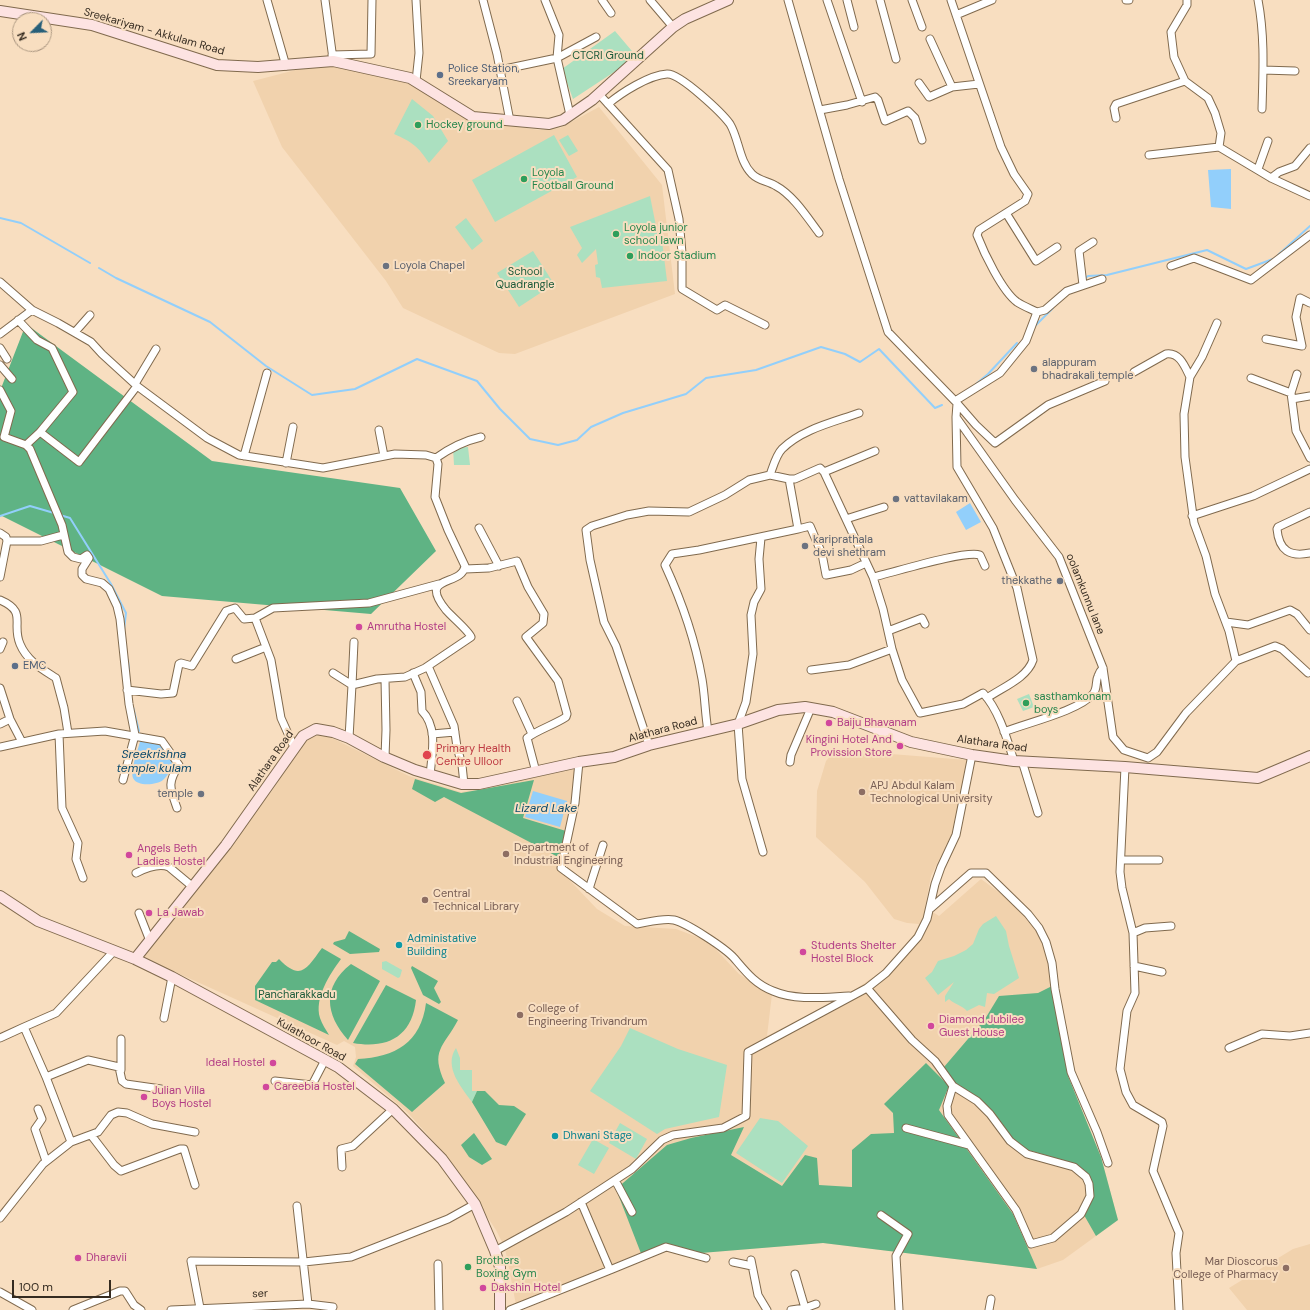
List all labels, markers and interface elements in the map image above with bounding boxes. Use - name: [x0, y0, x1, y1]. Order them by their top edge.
- street label: Sreekariyam - Akkulam Road: [82, 6, 226, 58]
- north arrow: [12, 12, 52, 52]
- text: N: [14, 30, 30, 43]
- park label: CTCRI Ground: [572, 49, 644, 63]
- place label: Police Station, Sreekaryam: [448, 62, 519, 88]
- marker: Police Station, Sreekaryam: [435, 70, 445, 80]
- place label: Hockey ground: [426, 118, 503, 132]
- marker: Hockey ground: [413, 120, 423, 130]
- place label: Loyola Football Ground: [532, 166, 614, 192]
- marker: Loyola Football Ground: [519, 174, 529, 184]
- place label: Loyola junior school lawn: [624, 221, 688, 247]
- marker: Loyola junior school lawn: [611, 229, 621, 239]
- place label: Indoor Stadium: [638, 249, 716, 263]
- marker: Indoor Stadium: [625, 251, 635, 261]
- place label: Loyola Chapel: [394, 259, 465, 273]
- marker: Loyola Chapel: [381, 261, 391, 271]
- park label: School Quadrangle: [496, 265, 554, 291]
- place label: alappuram bhadrakali temple: [1042, 356, 1133, 382]
- marker: alappuram bhadrakali temple: [1029, 364, 1039, 374]
- place label: vattavilakam: [904, 492, 968, 506]
- marker: vattavilakam: [891, 494, 901, 504]
- place label: kariprathala devi shethram: [813, 533, 886, 559]
- marker: kariprathala devi shethram: [800, 541, 810, 551]
- street label: oolamkunnu lane: [1063, 552, 1107, 636]
- place label: thekkathe: [1001, 574, 1052, 588]
- marker: thekkathe: [1055, 576, 1065, 586]
- place label: Amrutha Hostel: [367, 620, 446, 634]
- marker: Amrutha Hostel: [354, 622, 364, 632]
- place label: EMC: [23, 659, 46, 673]
- marker: EMC: [10, 661, 20, 671]
- place label: sasthamkonam boys: [1034, 690, 1111, 716]
- marker: sasthamkonam boys: [1021, 698, 1031, 708]
- street label: Alathara Road: [627, 714, 699, 746]
- place label: Baiju Bhavanam: [837, 716, 916, 730]
- marker: Baiju Bhavanam: [824, 718, 834, 728]
- street label: Alathara Road: [245, 728, 297, 794]
- place label: Kingini Hotel And Provission Store: [806, 733, 892, 759]
- street label: Alathara Road: [956, 733, 1028, 755]
- marker: Kingini Hotel And Provission Store: [895, 741, 905, 751]
- place label: Primary Health Centre Ulloor: [436, 742, 511, 768]
- water label: Sreekrishna temple kulam: [116, 748, 192, 776]
- marker: Primary Health Centre Ulloor: [421, 749, 433, 761]
- place label: APJ Abdul Kalam Technological University: [870, 779, 993, 805]
- place label: temple: [157, 787, 193, 801]
- marker: APJ Abdul Kalam Technological University: [857, 787, 867, 797]
- marker: temple: [196, 789, 206, 799]
- water label: Lizard Lake: [515, 802, 577, 816]
- place label: Department of Industrial Engineering: [514, 841, 623, 867]
- place label: Angels Beth Ladies Hostel: [137, 842, 205, 868]
- marker: Department of Industrial Engineering: [501, 849, 511, 859]
- marker: Angels Beth Ladies Hostel: [124, 850, 134, 860]
- place label: Central Technical Library: [433, 887, 519, 913]
- marker: Central Technical Library: [420, 895, 430, 905]
- place label: La Jawab: [157, 906, 204, 920]
- marker: La Jawab: [144, 908, 154, 918]
- place label: Administative Building: [407, 932, 476, 958]
- place label: Students Shelter Hostel Block: [811, 939, 896, 965]
- marker: Administative Building: [394, 940, 404, 950]
- marker: Students Shelter Hostel Block: [798, 947, 808, 957]
- park label: Pancharakkadu: [258, 988, 336, 1002]
- place label: College of Engineering Trivandrum: [528, 1002, 647, 1028]
- marker: College of Engineering Trivandrum: [515, 1010, 525, 1020]
- place label: Diamond Jubilee Guest House: [939, 1013, 1024, 1039]
- street label: Kulathoor Road: [274, 1016, 348, 1064]
- marker: Diamond Jubilee Guest House: [926, 1021, 936, 1031]
- place label: Ideal Hostel: [206, 1056, 265, 1070]
- marker: Ideal Hostel: [268, 1058, 278, 1068]
- place label: Careebia Hostel: [274, 1080, 355, 1094]
- marker: Careebia Hostel: [261, 1082, 271, 1092]
- place label: Julian Villa Boys Hostel: [152, 1084, 211, 1110]
- marker: Julian Villa Boys Hostel: [139, 1092, 149, 1102]
- place label: Dhwani Stage: [563, 1129, 632, 1143]
- marker: Dhwani Stage: [550, 1131, 560, 1141]
- place label: Dharavii: [86, 1251, 127, 1265]
- marker: Dharavii: [73, 1253, 83, 1263]
- place label: Brothers Boxing Gym: [476, 1254, 537, 1280]
- place label: Mar Dioscorus College of Pharmacy: [1173, 1255, 1278, 1281]
- marker: Brothers Boxing Gym: [463, 1262, 473, 1272]
- marker: Mar Dioscorus College of Pharmacy: [1281, 1263, 1291, 1273]
- scale bar: [14, 1272, 113, 1298]
- text: 100 m: [19, 1279, 53, 1295]
- place label: Dakshin Hotel: [491, 1281, 560, 1295]
- marker: Dakshin Hotel: [478, 1283, 488, 1293]
- street label: ser: [252, 1287, 268, 1301]

